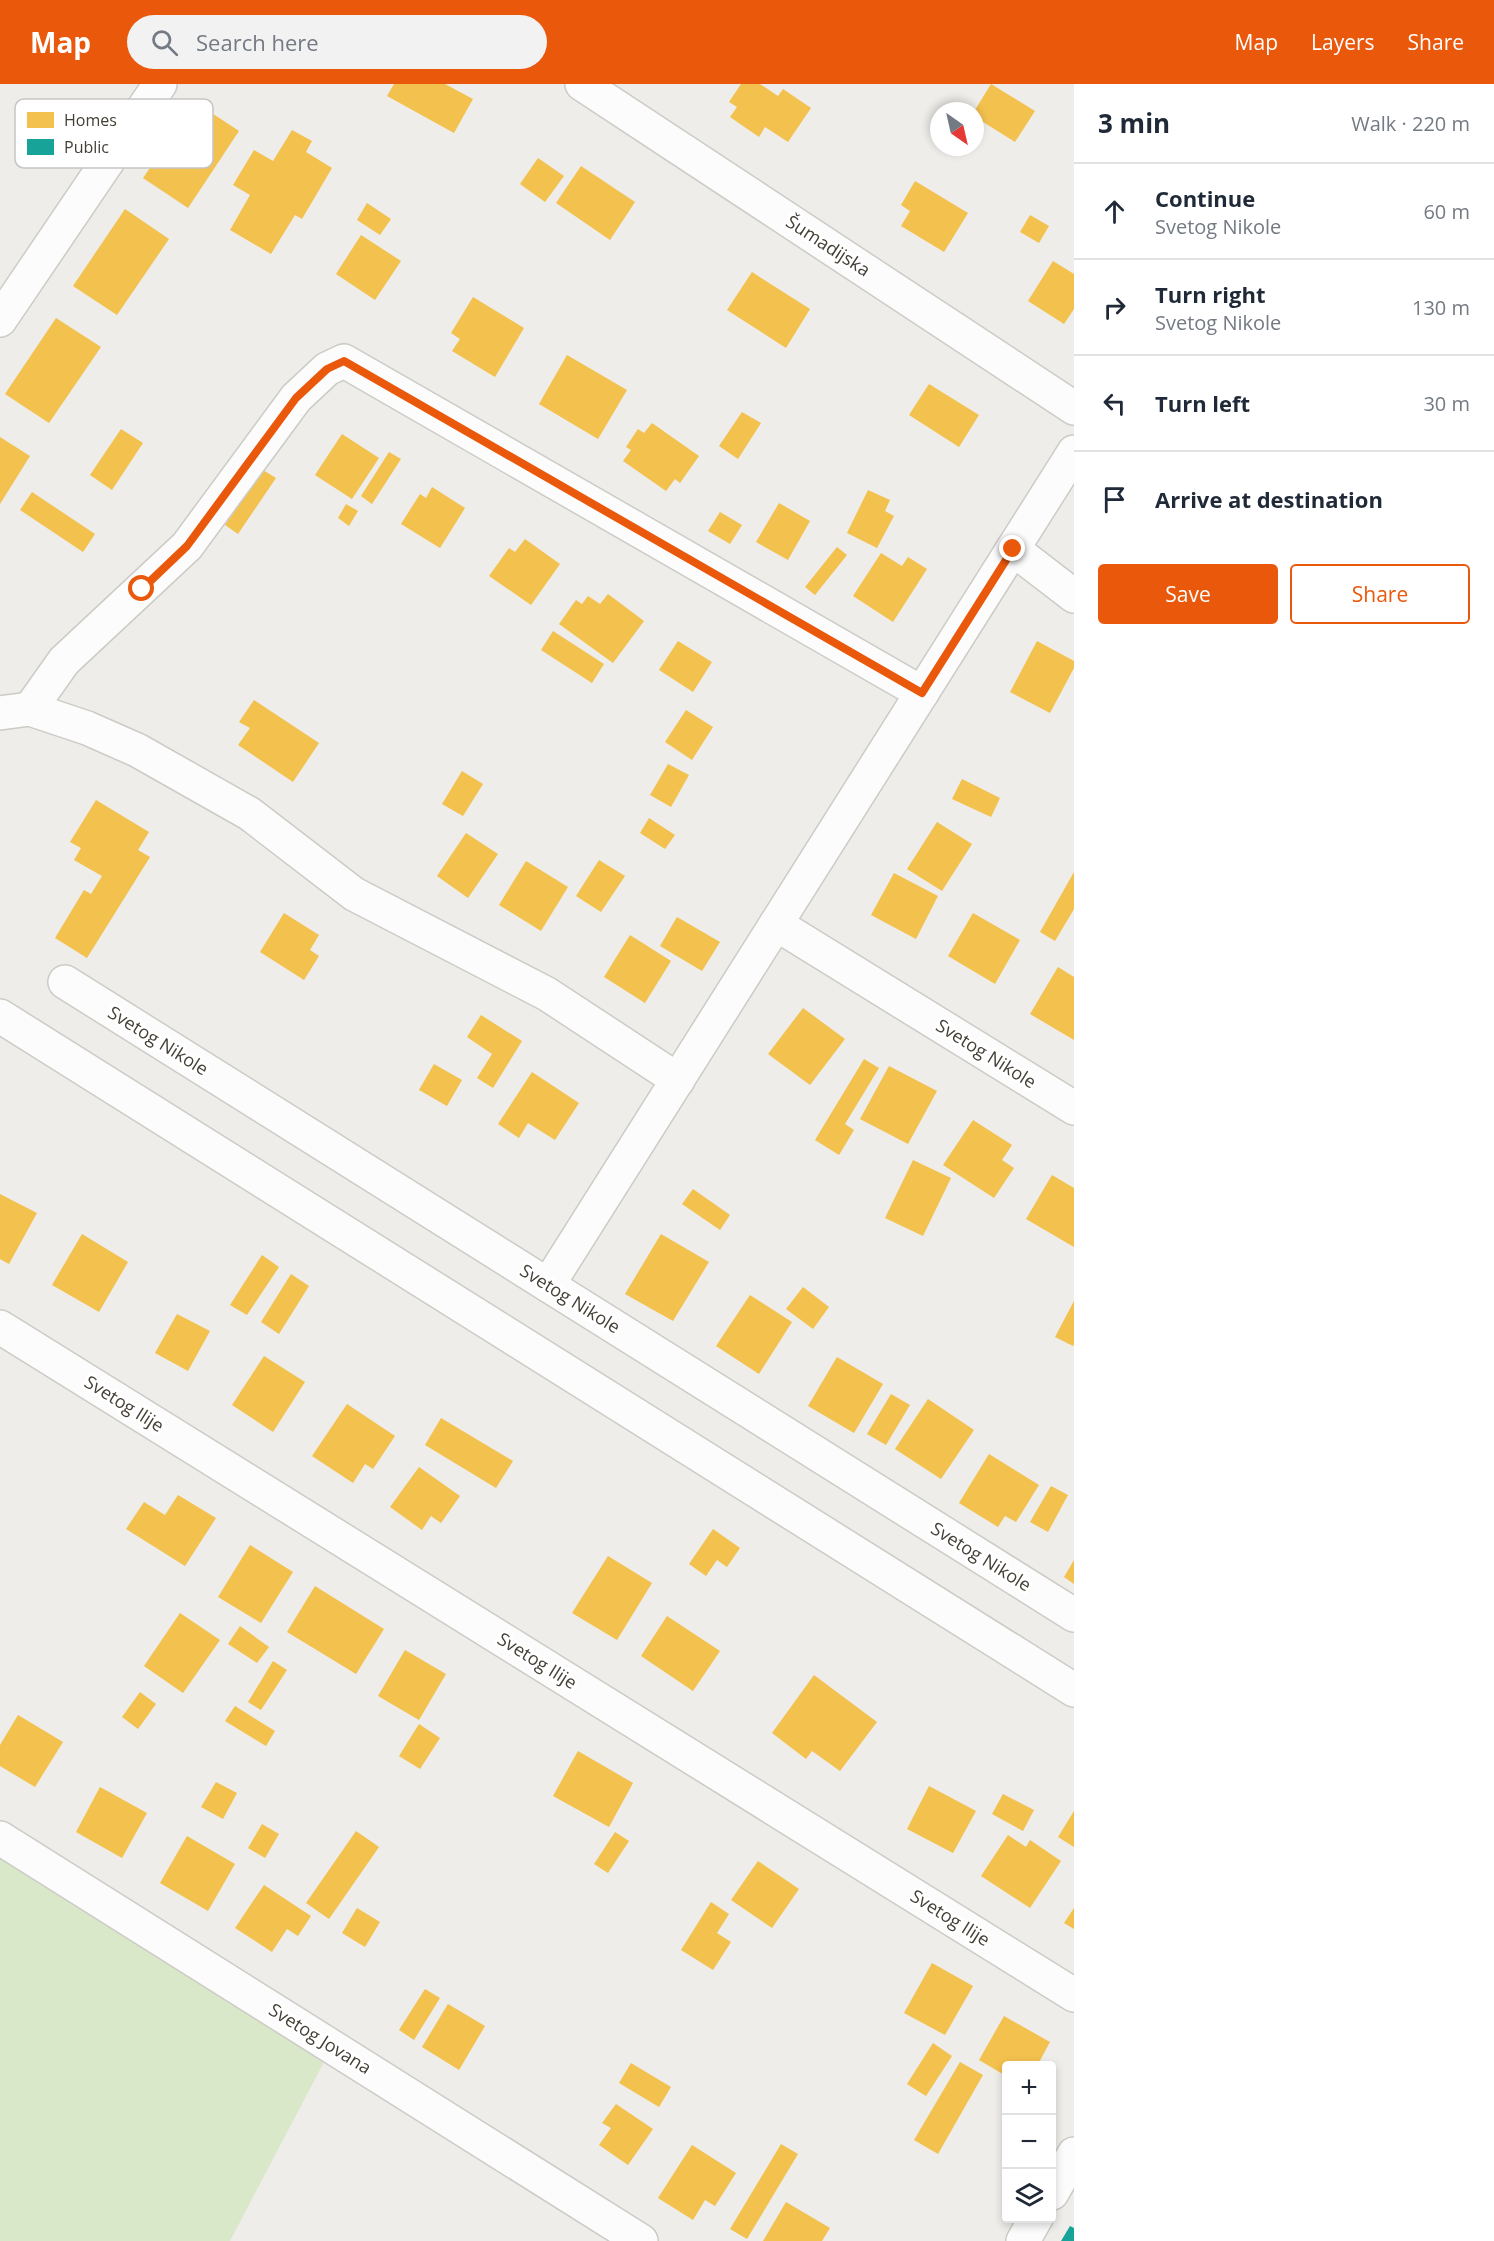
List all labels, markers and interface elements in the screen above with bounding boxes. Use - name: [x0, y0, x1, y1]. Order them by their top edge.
- search box: [127, 15, 547, 69]
- text: Map: [30, 23, 91, 61]
- icon: search: [148, 26, 181, 59]
- text: Search here: [196, 27, 319, 57]
- text: Map: [1235, 28, 1278, 56]
- text: Layers: [1311, 28, 1375, 56]
- text: Share: [1408, 28, 1464, 56]
- legend: [15, 99, 213, 168]
- north arrow: [930, 102, 984, 156]
- text: 3 min: [1098, 105, 1170, 141]
- text: Homes: [64, 109, 117, 131]
- text: Walk · 220 m: [1351, 110, 1470, 137]
- text: Public: [64, 136, 109, 158]
- text: Continue: [1155, 183, 1255, 213]
- icon: ahead: [1098, 195, 1131, 228]
- text: 60 m: [1423, 198, 1470, 225]
- street label: Šumadijska: [782, 209, 875, 281]
- text: Svetog Nikole: [1155, 213, 1281, 240]
- text: Turn right: [1155, 279, 1266, 309]
- icon: right: [1098, 291, 1131, 324]
- text: 130 m: [1412, 294, 1470, 321]
- text: Svetog Nikole: [1155, 309, 1281, 336]
- icon: left: [1098, 387, 1131, 420]
- text: Turn left: [1155, 388, 1250, 418]
- text: 30 m: [1423, 390, 1470, 417]
- icon: arrive: [1098, 483, 1131, 516]
- text: Arrive at destination: [1155, 484, 1383, 514]
- route end: [999, 535, 1025, 561]
- button: Save: [1098, 564, 1278, 624]
- button: Share: [1290, 564, 1470, 624]
- route start: [128, 575, 154, 601]
- street label: Svetog Nikole: [104, 1000, 213, 1080]
- street label: Svetog Nikole: [932, 1013, 1041, 1093]
- street label: Svetog Nikole: [516, 1258, 625, 1338]
- street label: Svetog Ilije: [80, 1369, 169, 1437]
- street label: Svetog Nikole: [927, 1516, 1036, 1596]
- street label: Svetog Ilije: [493, 1626, 582, 1694]
- street label: Svetog Ilije: [906, 1883, 995, 1951]
- street label: Svetog Jovana: [265, 1997, 376, 2079]
- map controls: [1002, 2061, 1056, 2223]
- button: +: [1002, 2061, 1056, 2115]
- button: −: [1002, 2115, 1056, 2169]
- button: layers: [1002, 2169, 1056, 2223]

